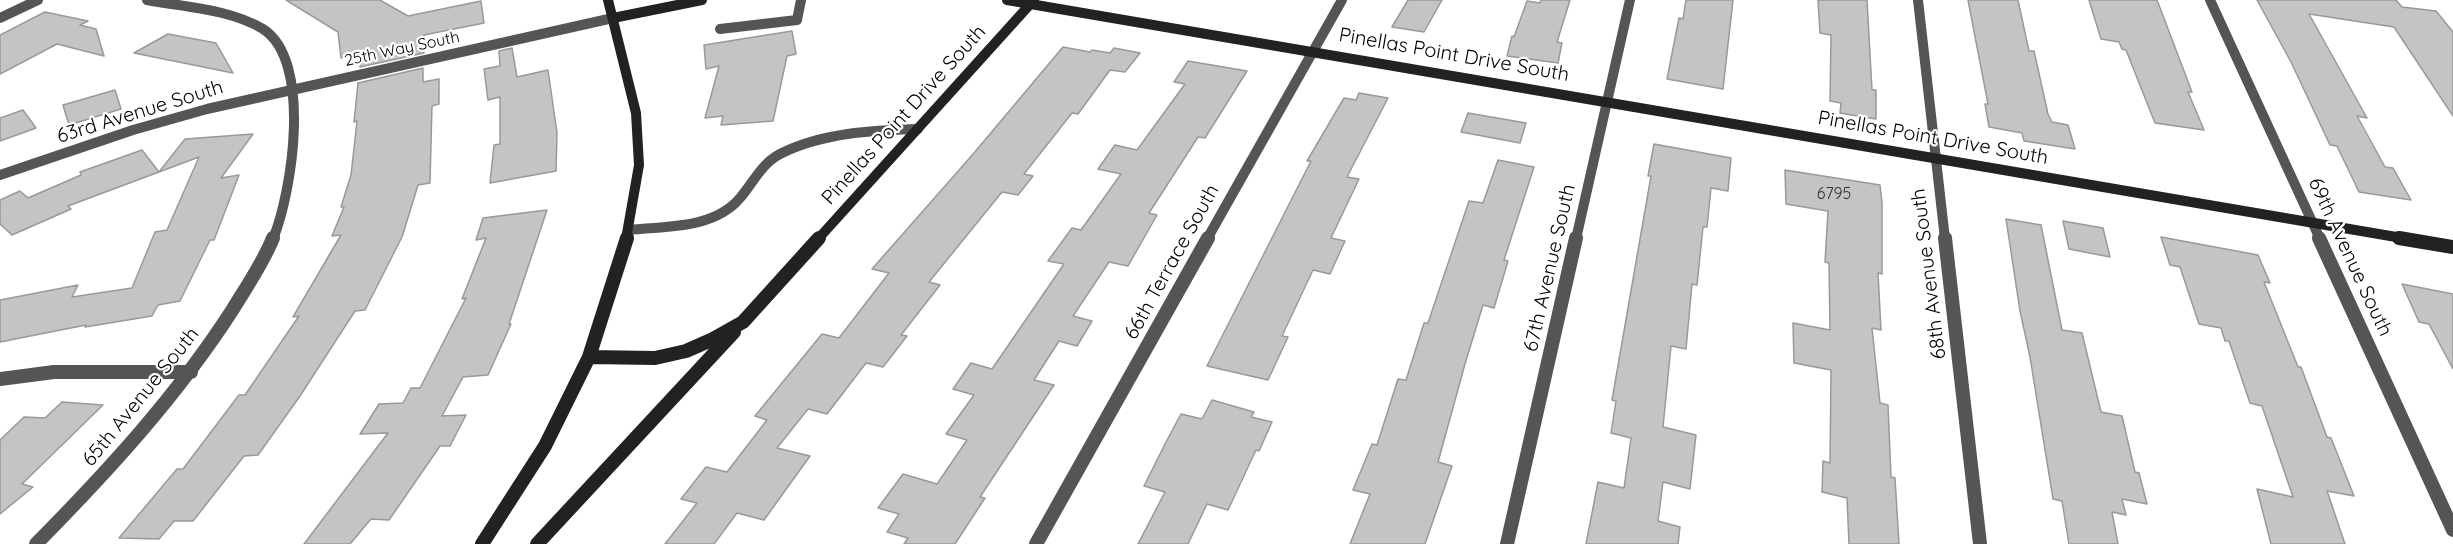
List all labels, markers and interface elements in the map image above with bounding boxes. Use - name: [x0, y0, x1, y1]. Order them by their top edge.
- street label: Pinellas Point Drive South: [817, 20, 991, 210]
- street label: Pinellas Point Drive South: [1337, 23, 1571, 87]
- street label: 25th Way South: [343, 27, 461, 71]
- street label: 63rd Avenue South: [54, 75, 226, 149]
- street label: Pinellas Point Drive South: [1816, 106, 2050, 170]
- street label: 69th Avenue South: [2303, 174, 2397, 340]
- street label: 66th Terrace South: [1119, 180, 1225, 344]
- street label: 67th Avenue South: [1519, 182, 1581, 354]
- house number: 6795: [1817, 184, 1851, 204]
- street label: 68th Avenue South: [1907, 187, 1951, 361]
- street label: 65th Avenue South: [78, 323, 204, 471]

